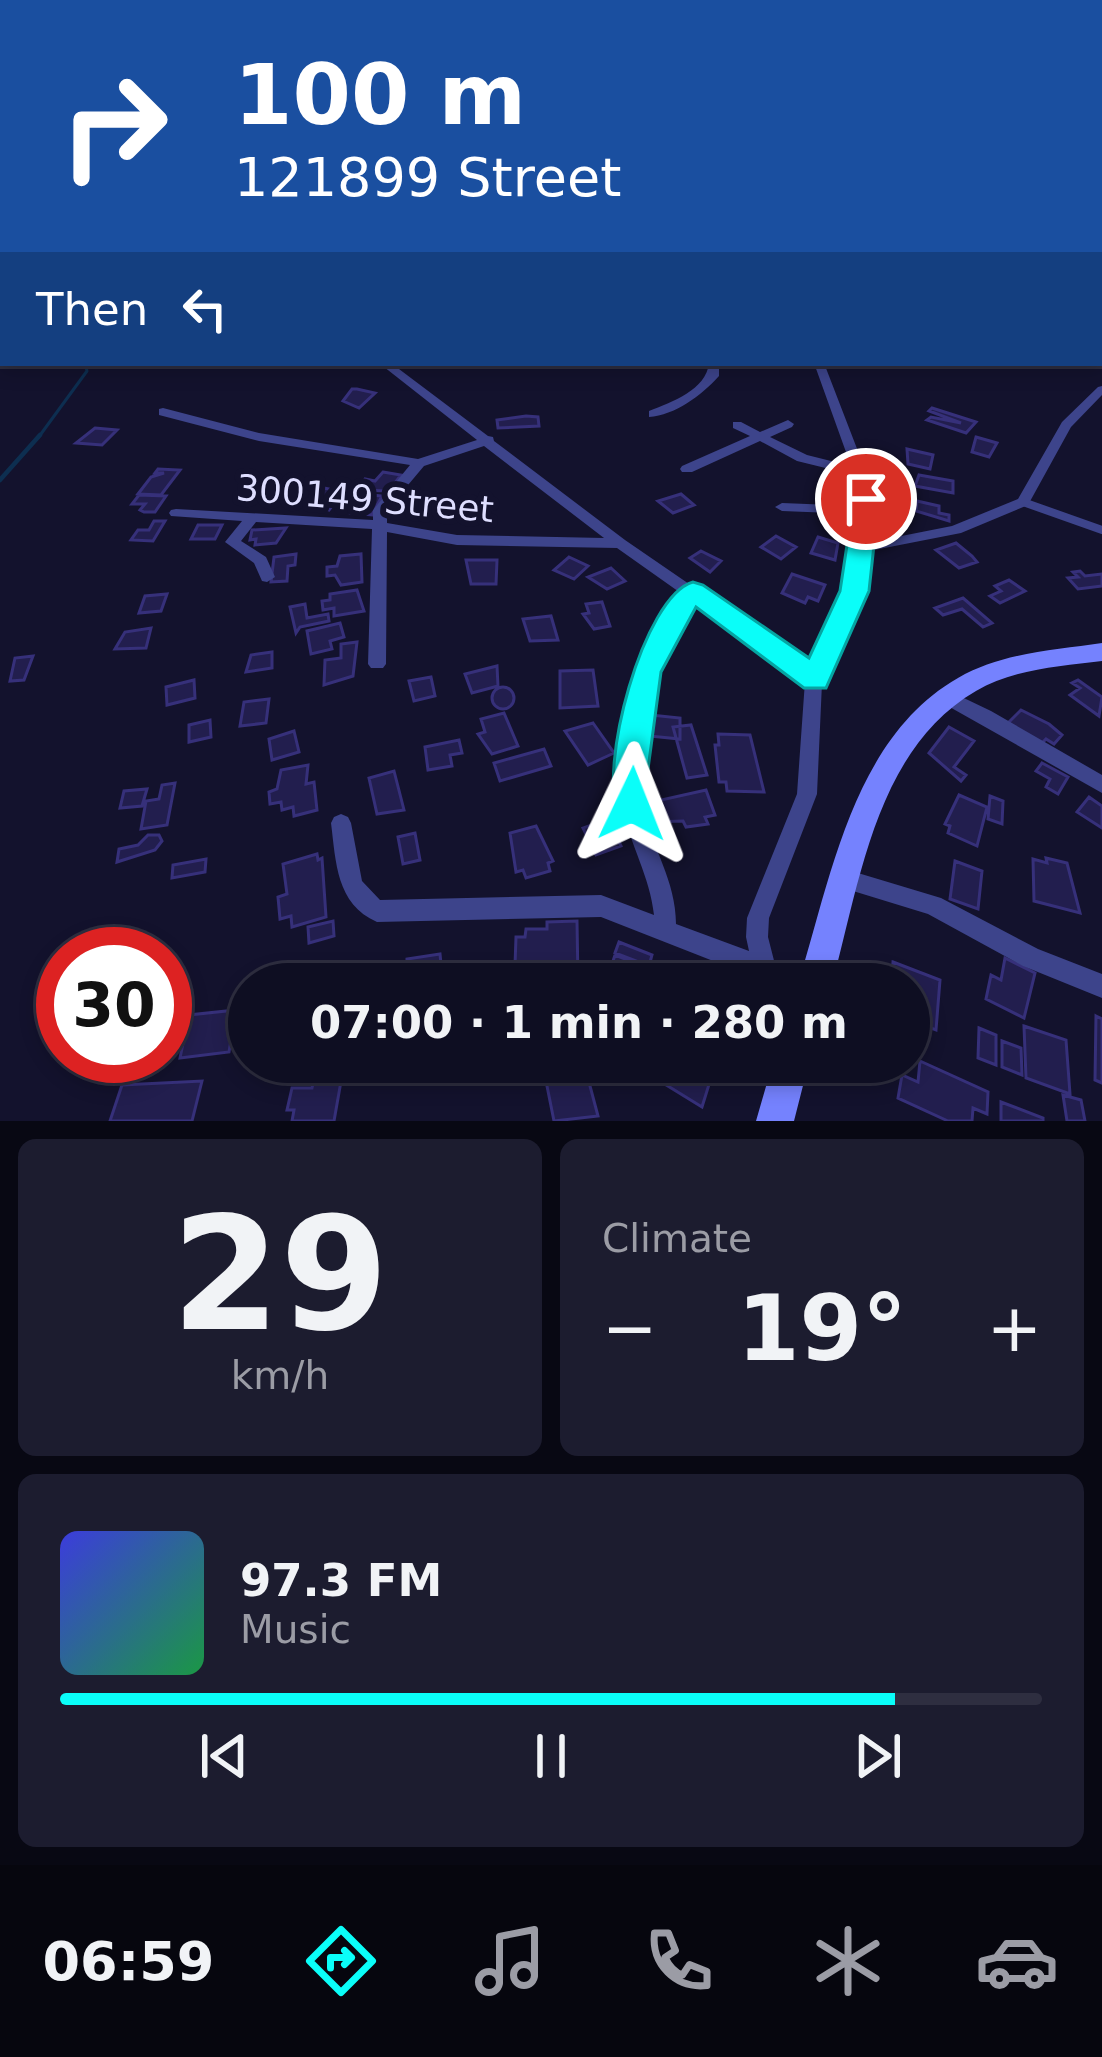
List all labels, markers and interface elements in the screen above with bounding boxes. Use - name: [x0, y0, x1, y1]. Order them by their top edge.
- text: 100 m: [234, 46, 526, 144]
- icon: right: [36, 48, 192, 204]
- text: 121899 Street: [234, 146, 621, 209]
- icon: left: [172, 276, 238, 342]
- text: Then: [36, 283, 148, 336]
- pin: [815, 448, 917, 550]
- icon: arrive: [833, 466, 899, 532]
- street label: 300149 Street: [235, 467, 495, 530]
- position arrow: [569, 741, 695, 867]
- speed limit sign: 30: [36, 927, 192, 1083]
- text: 07:00 · 1 min · 280 m: [310, 996, 848, 1049]
- text: 29: [171, 1184, 389, 1366]
- text: Climate: [602, 1216, 752, 1261]
- text: 19°: [737, 1276, 907, 1381]
- text: −: [602, 1290, 657, 1367]
- text: +: [987, 1290, 1042, 1367]
- text: km/h: [231, 1353, 329, 1398]
- text: 97.3 FM: [240, 1554, 442, 1607]
- text: Music: [240, 1607, 351, 1652]
- icon: previous: [191, 1723, 257, 1789]
- icon: pause: [518, 1723, 584, 1789]
- icon: next: [845, 1723, 911, 1789]
- icon: directions: [299, 1919, 383, 2003]
- icon: music: [468, 1919, 552, 2003]
- icon: phone: [637, 1919, 721, 2003]
- icon: climate: [806, 1919, 890, 2003]
- icon: car: [975, 1919, 1059, 2003]
- text: 06:59: [43, 1930, 214, 1993]

